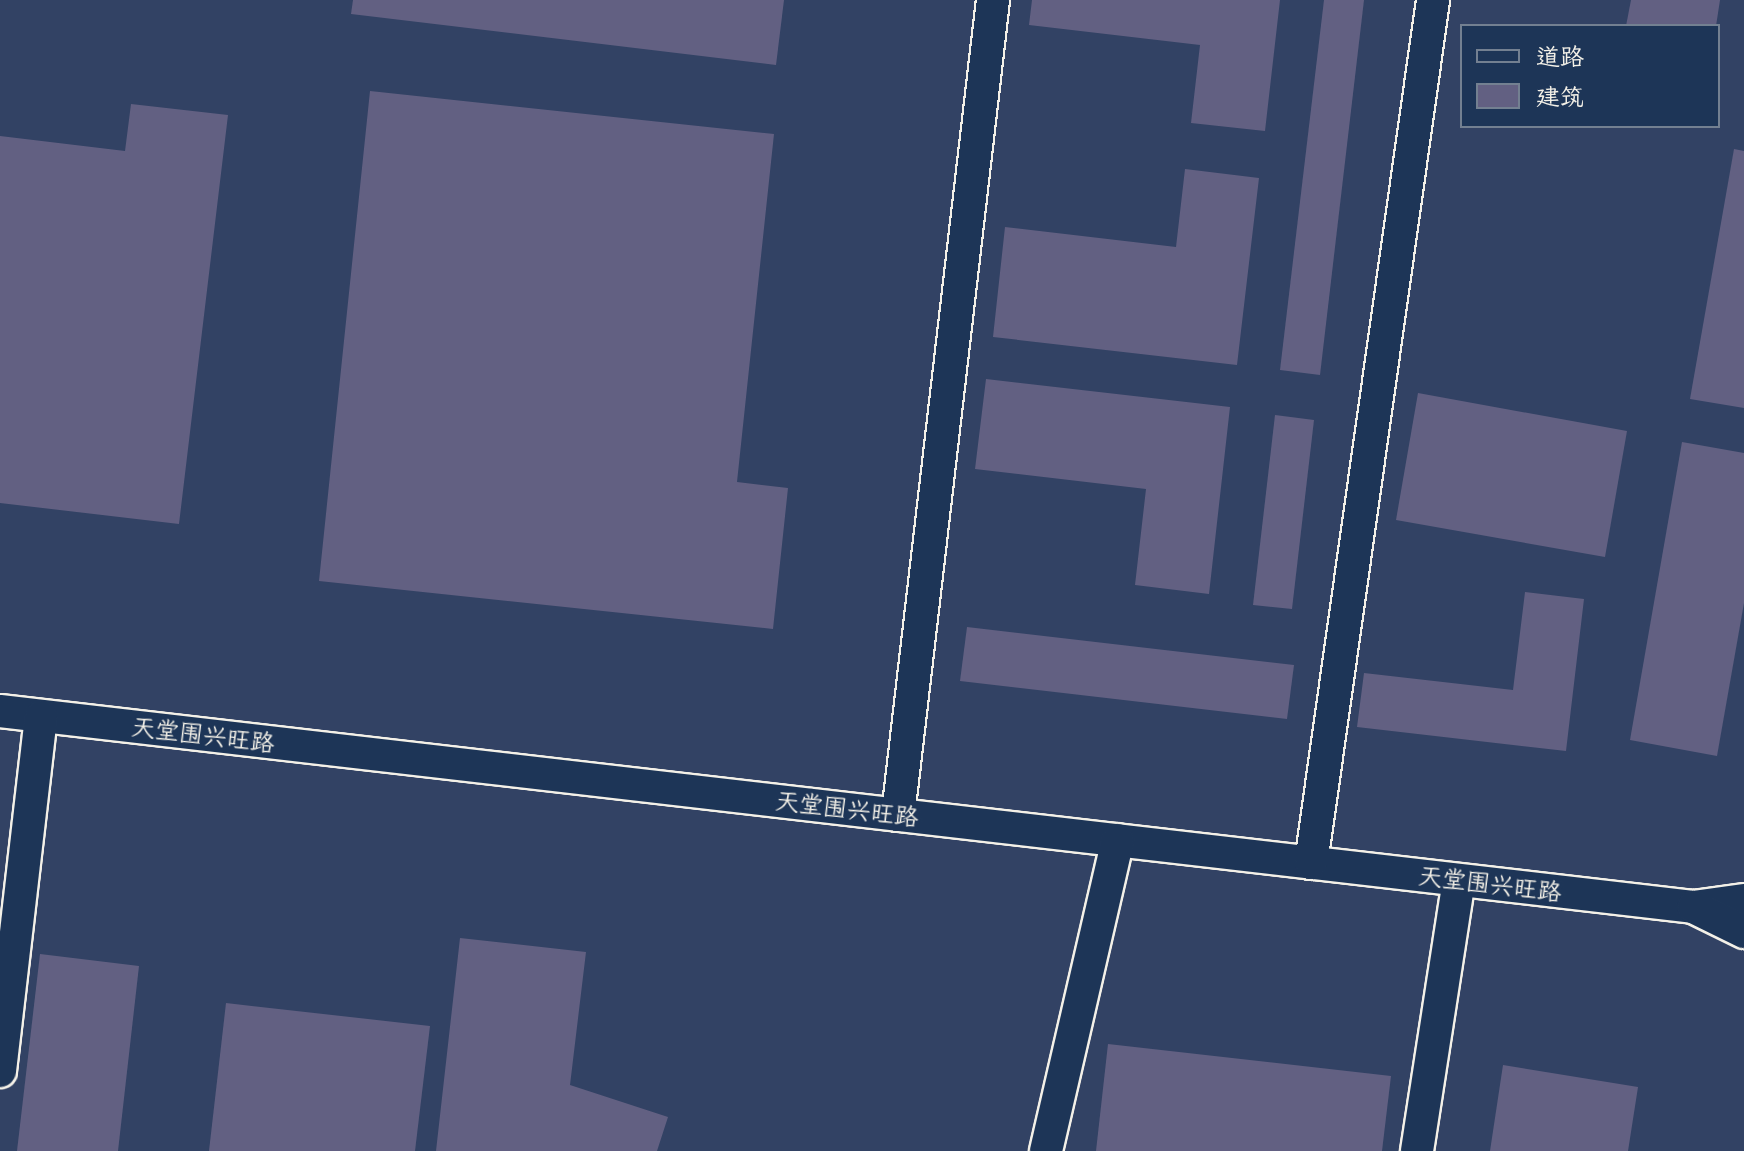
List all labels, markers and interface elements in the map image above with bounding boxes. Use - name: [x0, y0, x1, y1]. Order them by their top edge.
- legend: [1460, 24, 1720, 128]
- text: 道路: [1536, 40, 1584, 72]
- text: 建筑: [1536, 80, 1584, 112]
- street label: 天堂围兴旺路: [130, 712, 276, 758]
- street label: 天堂围兴旺路: [774, 786, 920, 832]
- street label: 天堂围兴旺路: [1417, 861, 1563, 907]

